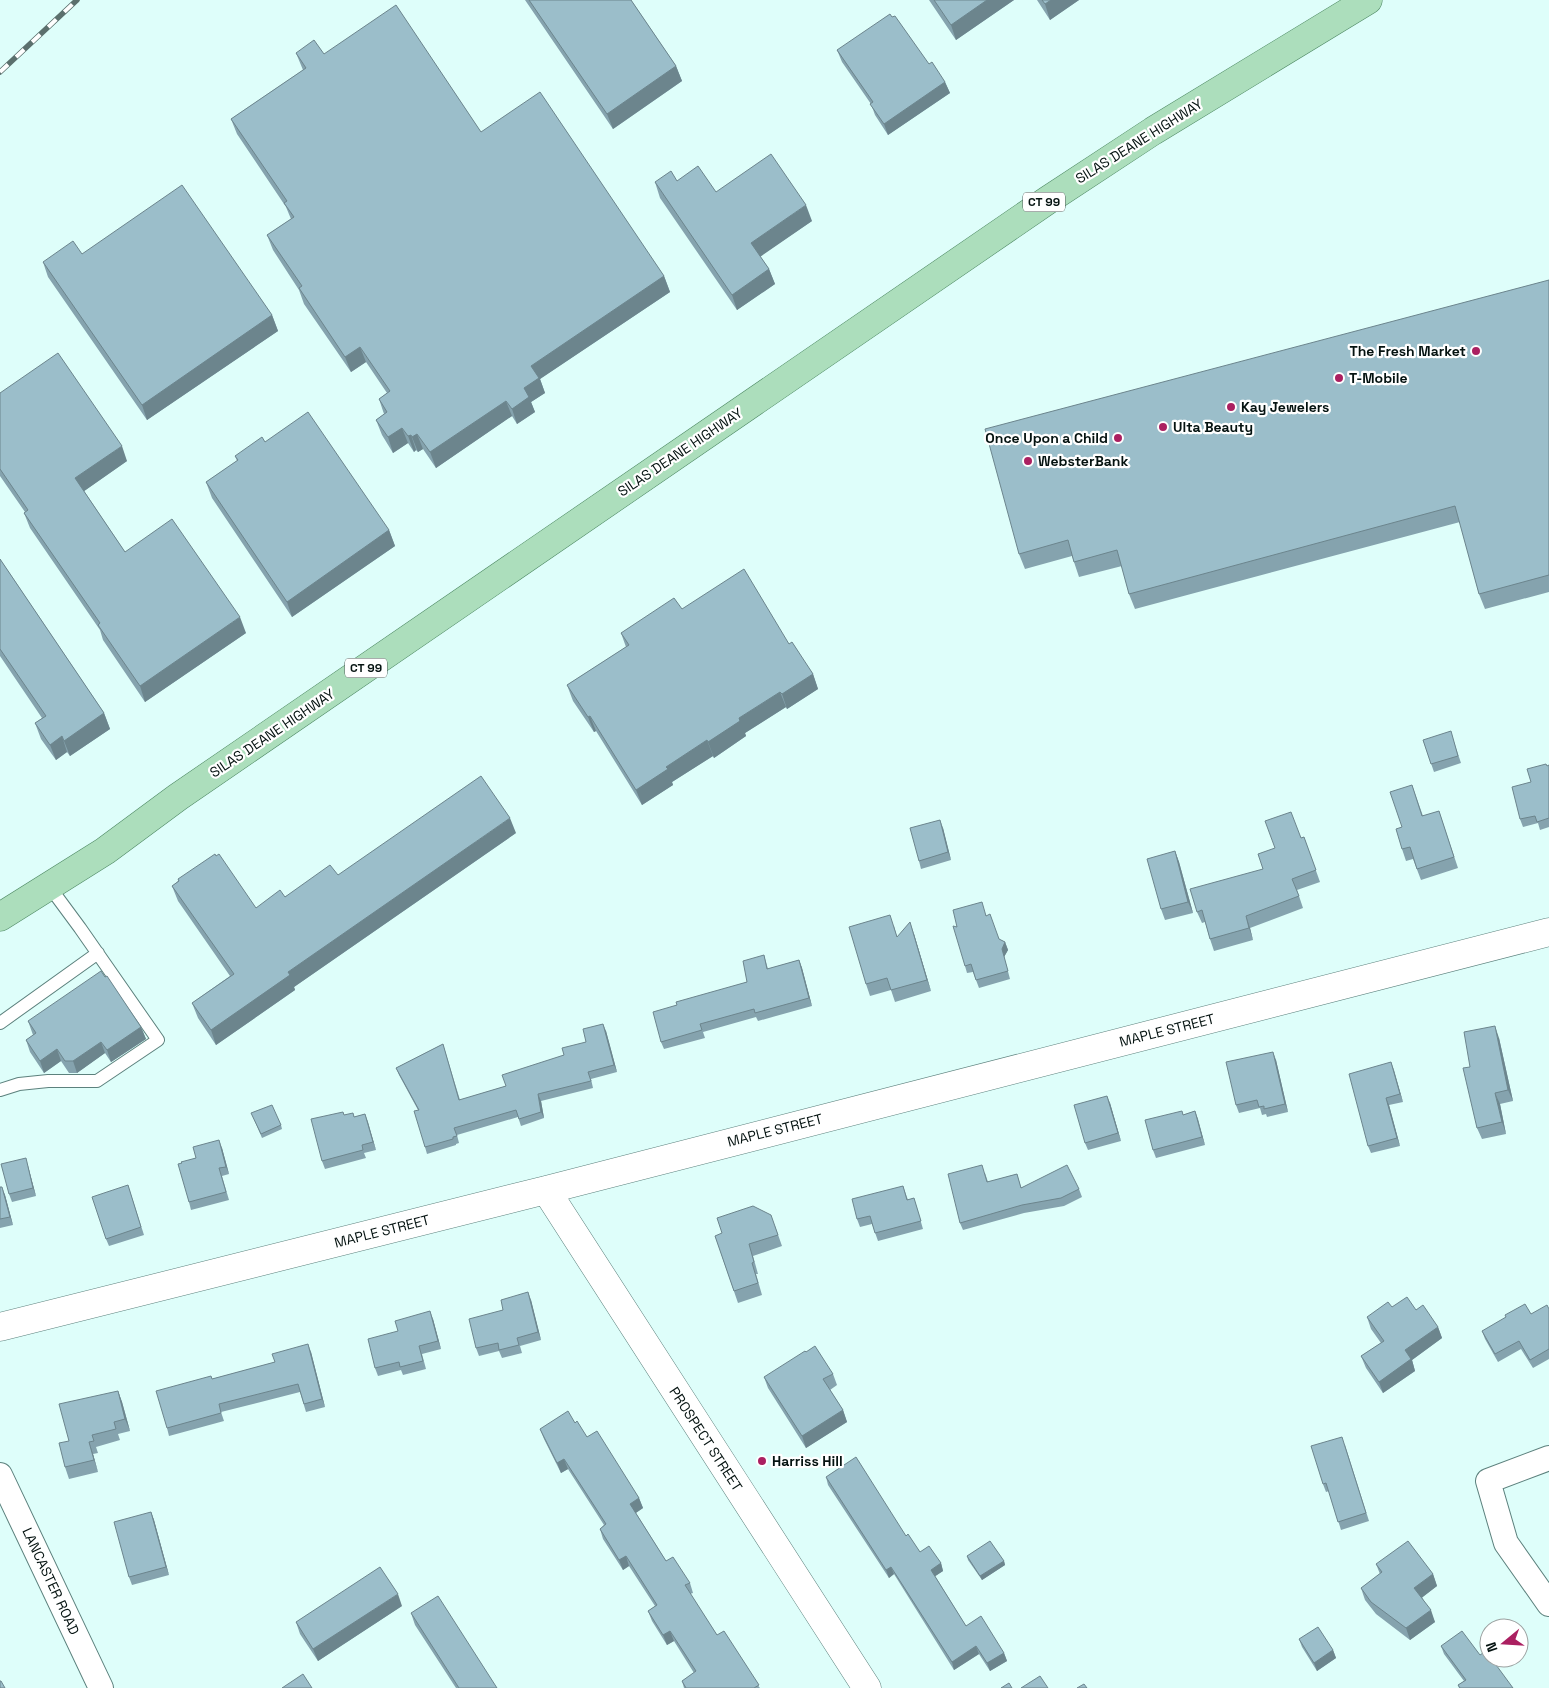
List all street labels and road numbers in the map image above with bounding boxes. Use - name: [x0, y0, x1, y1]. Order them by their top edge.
- street label: SILAS DEANE HIGHWAY: [1072, 94, 1206, 187]
- road number: CT 99: [1023, 192, 1065, 212]
- street label: SILAS DEANE HIGHWAY: [614, 403, 746, 500]
- road number: CT 99: [345, 658, 387, 678]
- street label: SILAS DEANE HIGHWAY: [206, 684, 338, 781]
- street label: MAPLE STREET: [1117, 1009, 1217, 1051]
- street label: MAPLE STREET: [725, 1109, 825, 1151]
- street label: MAPLE STREET: [332, 1210, 432, 1252]
- street label: PROSPECT STREET: [666, 1383, 746, 1495]
- street label: LANCASTER ROAD: [18, 1524, 84, 1638]

